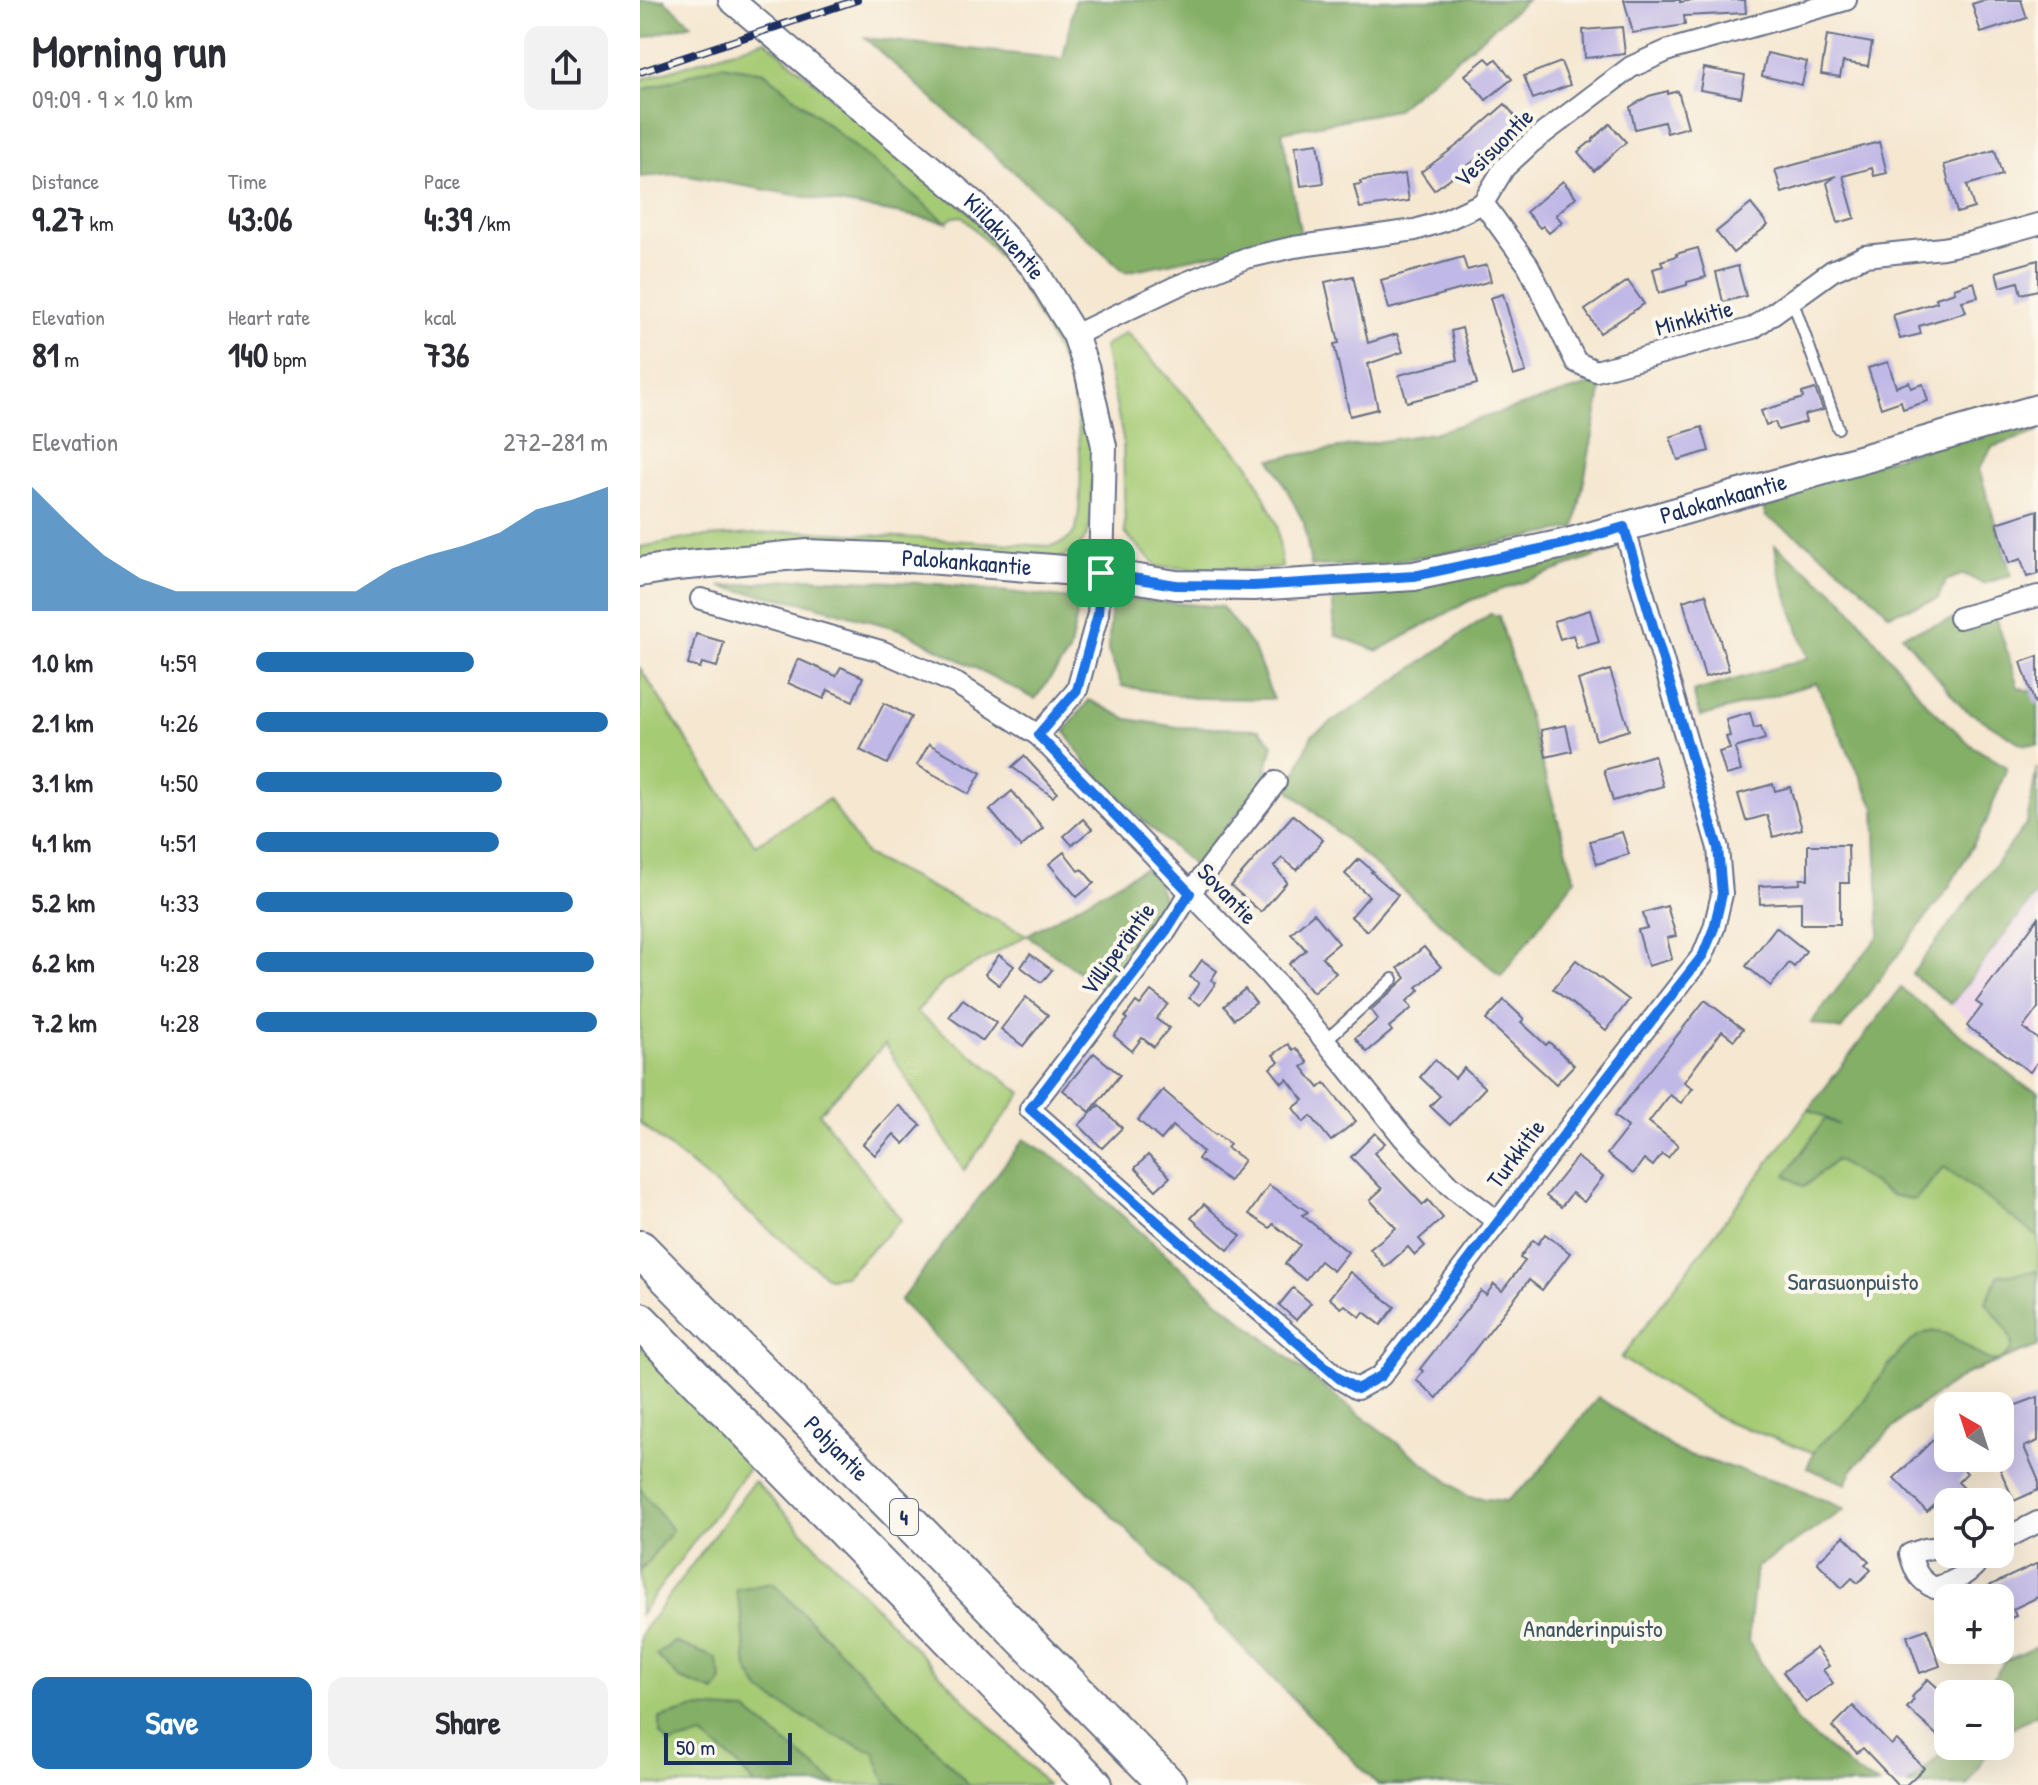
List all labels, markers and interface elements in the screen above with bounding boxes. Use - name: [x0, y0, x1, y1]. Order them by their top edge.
- text: Morning run: [32, 21, 227, 81]
- button: share: [524, 26, 608, 110]
- text: 09:09 · 9 × 1.0 km: [32, 81, 193, 116]
- street label: Vesisuontie: [1447, 100, 1540, 194]
- text: Distance: [32, 166, 99, 196]
- text: Time: [228, 166, 267, 196]
- text: Pace: [424, 166, 461, 196]
- street label: Kiilakiventie: [958, 185, 1054, 285]
- text: 9.27: [32, 196, 85, 242]
- text: 43:06: [228, 196, 293, 242]
- text: 4:39: [424, 196, 472, 242]
- text: km: [85, 208, 114, 238]
- text: /km: [472, 208, 511, 238]
- street label: Minkkitie: [1651, 291, 1736, 343]
- text: Elevation: [32, 302, 105, 332]
- text: Heart rate: [228, 302, 310, 332]
- text: kcal: [424, 302, 456, 332]
- text: 81: [32, 332, 59, 378]
- text: 140: [228, 332, 268, 378]
- text: 736: [424, 332, 470, 378]
- text: m: [59, 344, 79, 374]
- text: bpm: [268, 344, 307, 374]
- text: Elevation: [32, 424, 118, 459]
- text: 272–281 m: [503, 424, 608, 459]
- street label: Palokankaantie: [1656, 464, 1790, 531]
- pin: [1067, 539, 1135, 607]
- street label: Palokankaantie: [901, 541, 1033, 582]
- icon: arrive: [1079, 551, 1123, 595]
- text: 1.0 km: [32, 645, 93, 680]
- text: 4:59: [160, 645, 196, 680]
- text: 2.1 km: [32, 705, 94, 740]
- text: 4:26: [160, 705, 198, 740]
- text: 3.1 km: [32, 765, 93, 800]
- text: 4:50: [160, 765, 198, 800]
- text: 4.1 km: [32, 825, 91, 860]
- text: 4:51: [160, 825, 196, 860]
- street label: Sovantie: [1191, 856, 1265, 931]
- text: 5.2 km: [32, 885, 95, 920]
- text: 4:33: [160, 885, 199, 920]
- street label: Villiperäntie: [1073, 895, 1162, 1001]
- text: 6.2 km: [32, 945, 95, 980]
- text: 4:28: [160, 945, 199, 980]
- text: 7.2 km: [32, 1005, 97, 1040]
- text: 4:28: [160, 1005, 199, 1040]
- street label: Turkkitie: [1479, 1112, 1552, 1194]
- park label: Sarasuonpuisto: [1788, 1265, 1919, 1297]
- north arrow: [1934, 1392, 2014, 1472]
- map controls: [1934, 1392, 2014, 1760]
- street label: Pohjantie: [798, 1408, 877, 1488]
- button: locate: [1934, 1488, 2014, 1568]
- road number: 4: [890, 1499, 918, 1535]
- button: +: [1934, 1584, 2014, 1664]
- park label: Ananderinpuisto: [1523, 1612, 1663, 1644]
- button: Save: [32, 1677, 312, 1769]
- button: Share: [328, 1677, 608, 1769]
- button: −: [1934, 1680, 2014, 1760]
- scale bar: [664, 1729, 792, 1765]
- text: 50 m: [676, 1732, 715, 1762]

